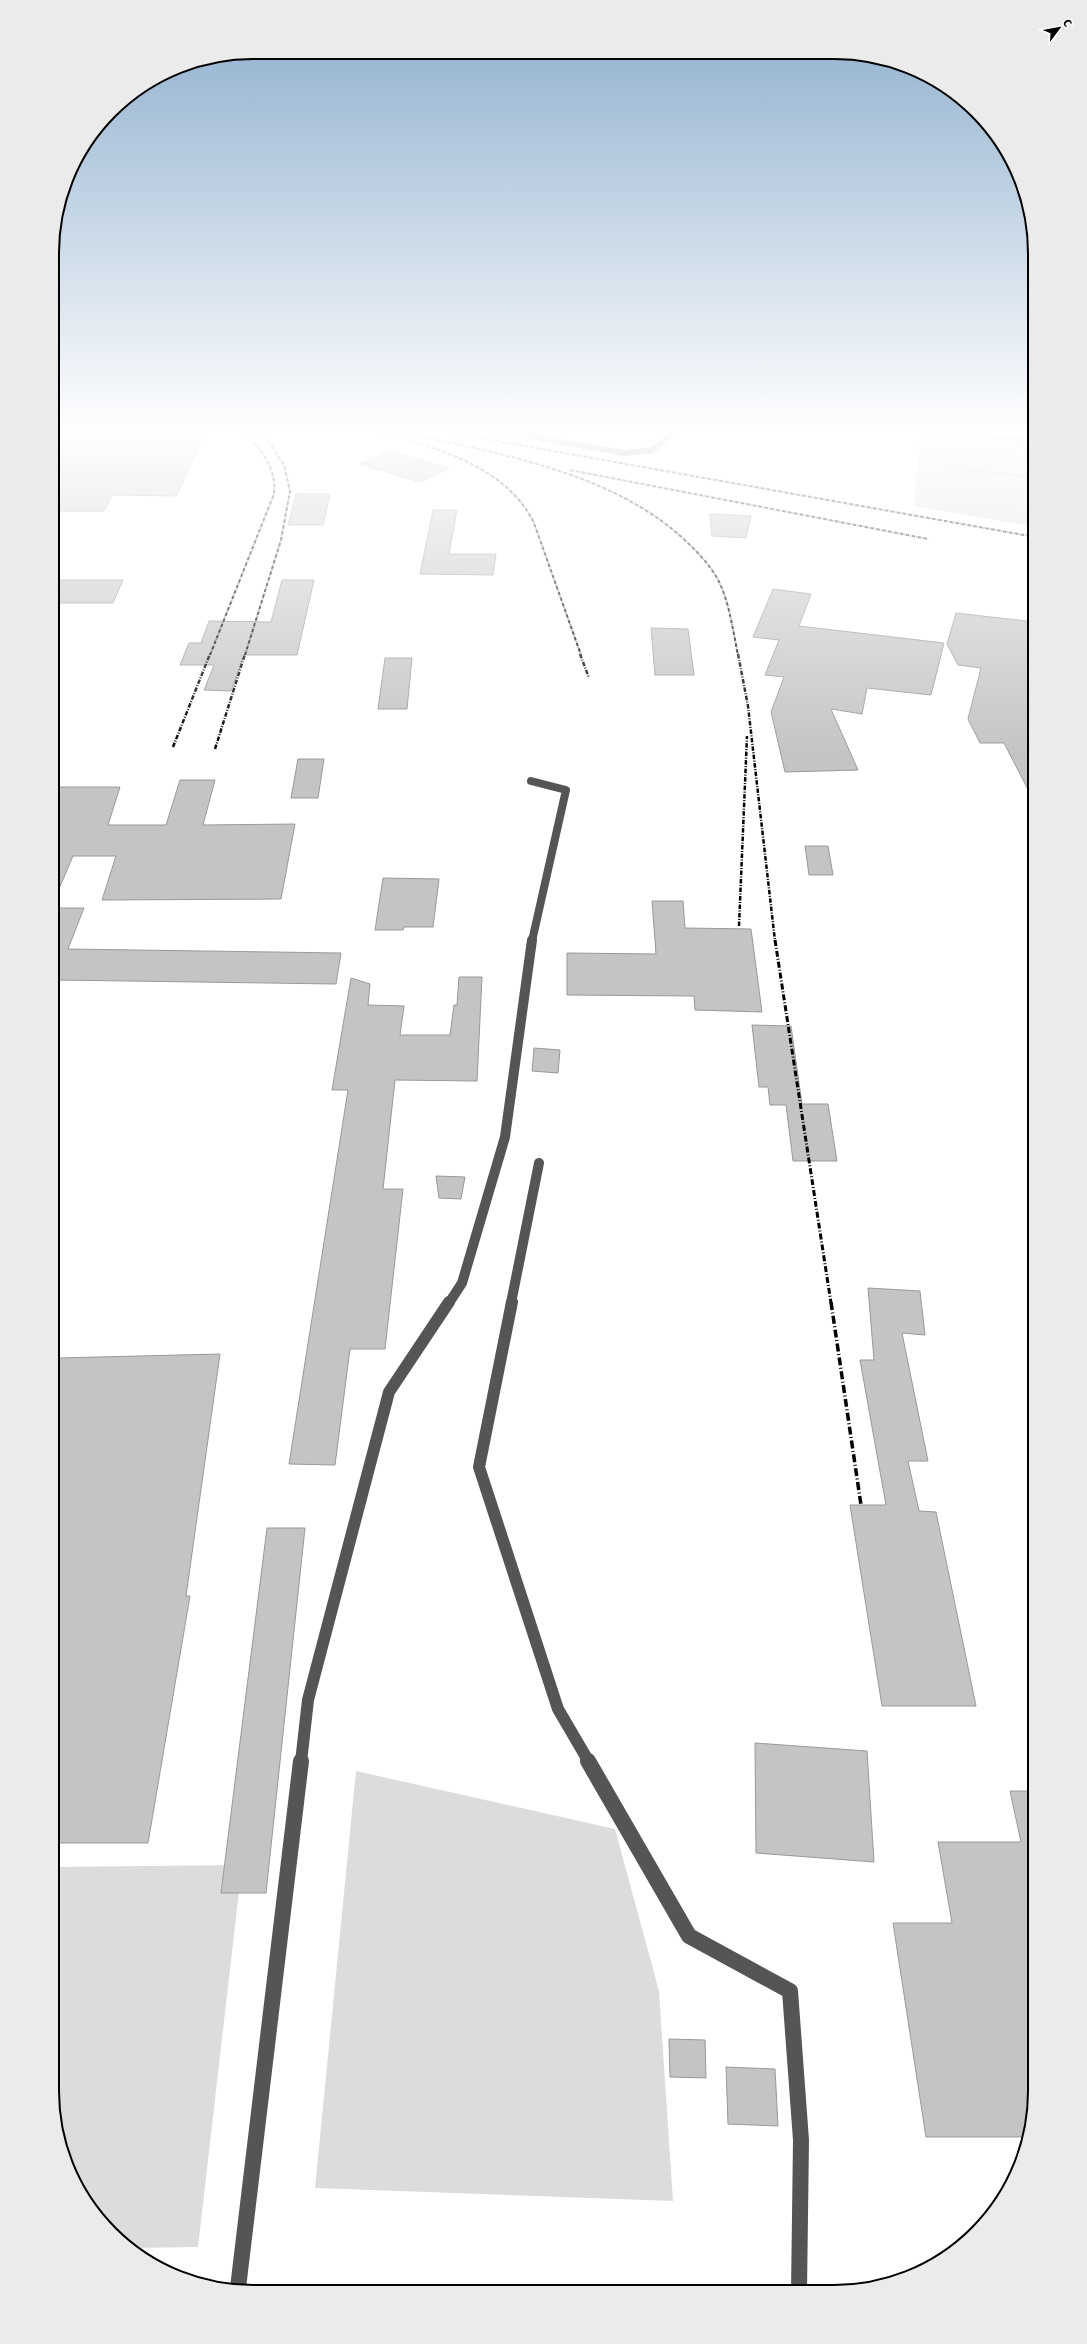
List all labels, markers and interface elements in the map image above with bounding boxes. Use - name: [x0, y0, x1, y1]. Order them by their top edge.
- north arrow: [1039, 8, 1079, 48]
- text: С: [1060, 17, 1075, 30]

